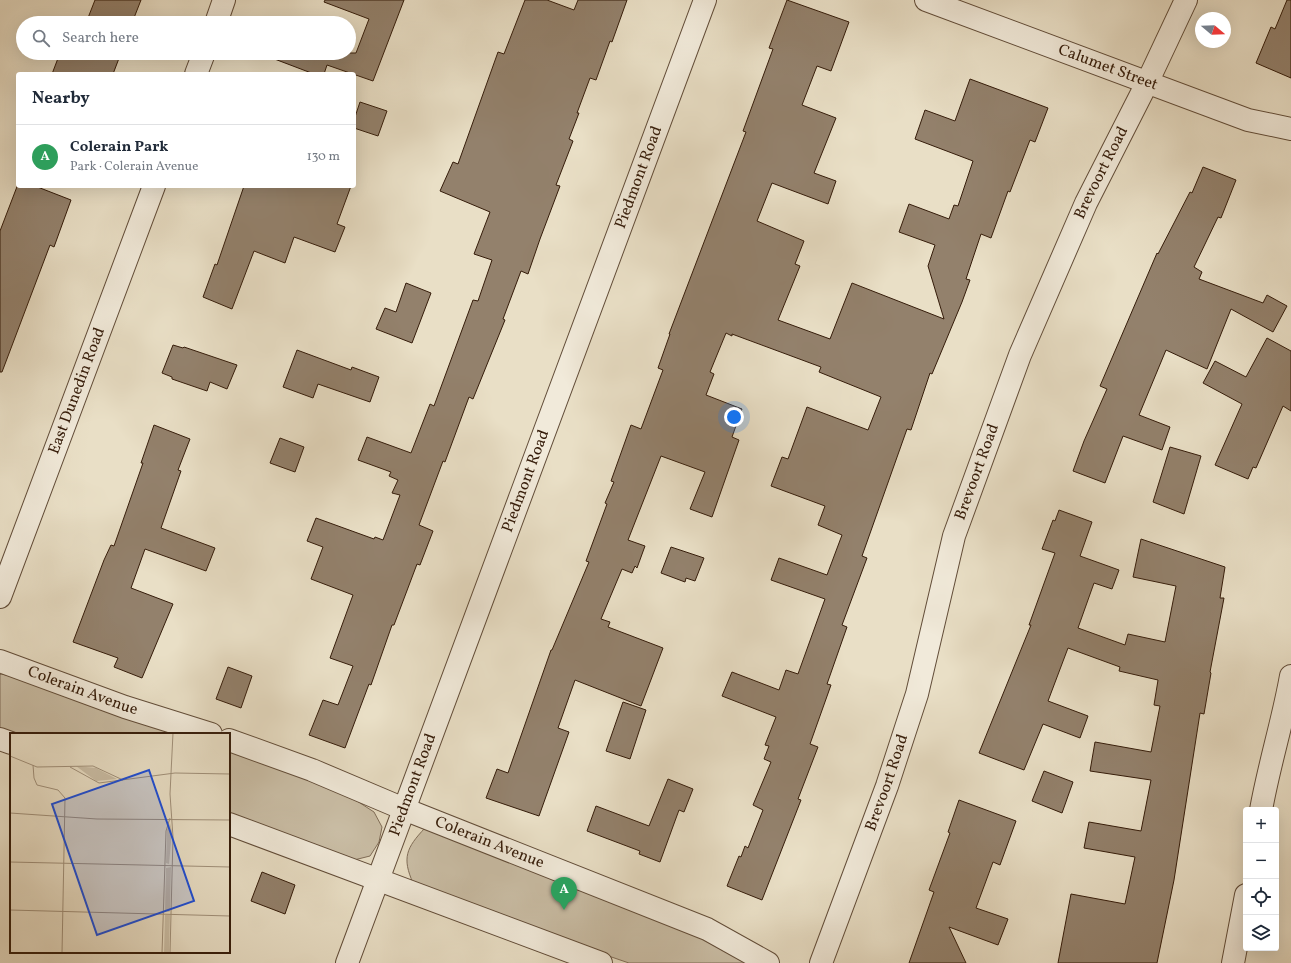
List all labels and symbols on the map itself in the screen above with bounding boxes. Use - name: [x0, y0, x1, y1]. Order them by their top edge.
- north arrow: [1195, 12, 1231, 48]
- street label: Calumet Street: [1055, 39, 1161, 96]
- street label: Piedmont Road: [610, 123, 668, 232]
- street label: Brevoort Road: [1069, 123, 1134, 223]
- street label: East Dunedin Road: [43, 324, 111, 458]
- your location: [724, 407, 744, 427]
- street label: Brevoort Road: [950, 421, 1005, 523]
- street label: Piedmont Road: [497, 427, 555, 536]
- street label: Colerain Avenue: [24, 661, 140, 721]
- street label: Piedmont Road: [384, 730, 442, 839]
- street label: Brevoort Road: [860, 732, 914, 834]
- inset map: [10, 733, 230, 953]
- street label: Colerain Avenue: [431, 811, 547, 874]
- pin: A: [551, 877, 577, 910]

